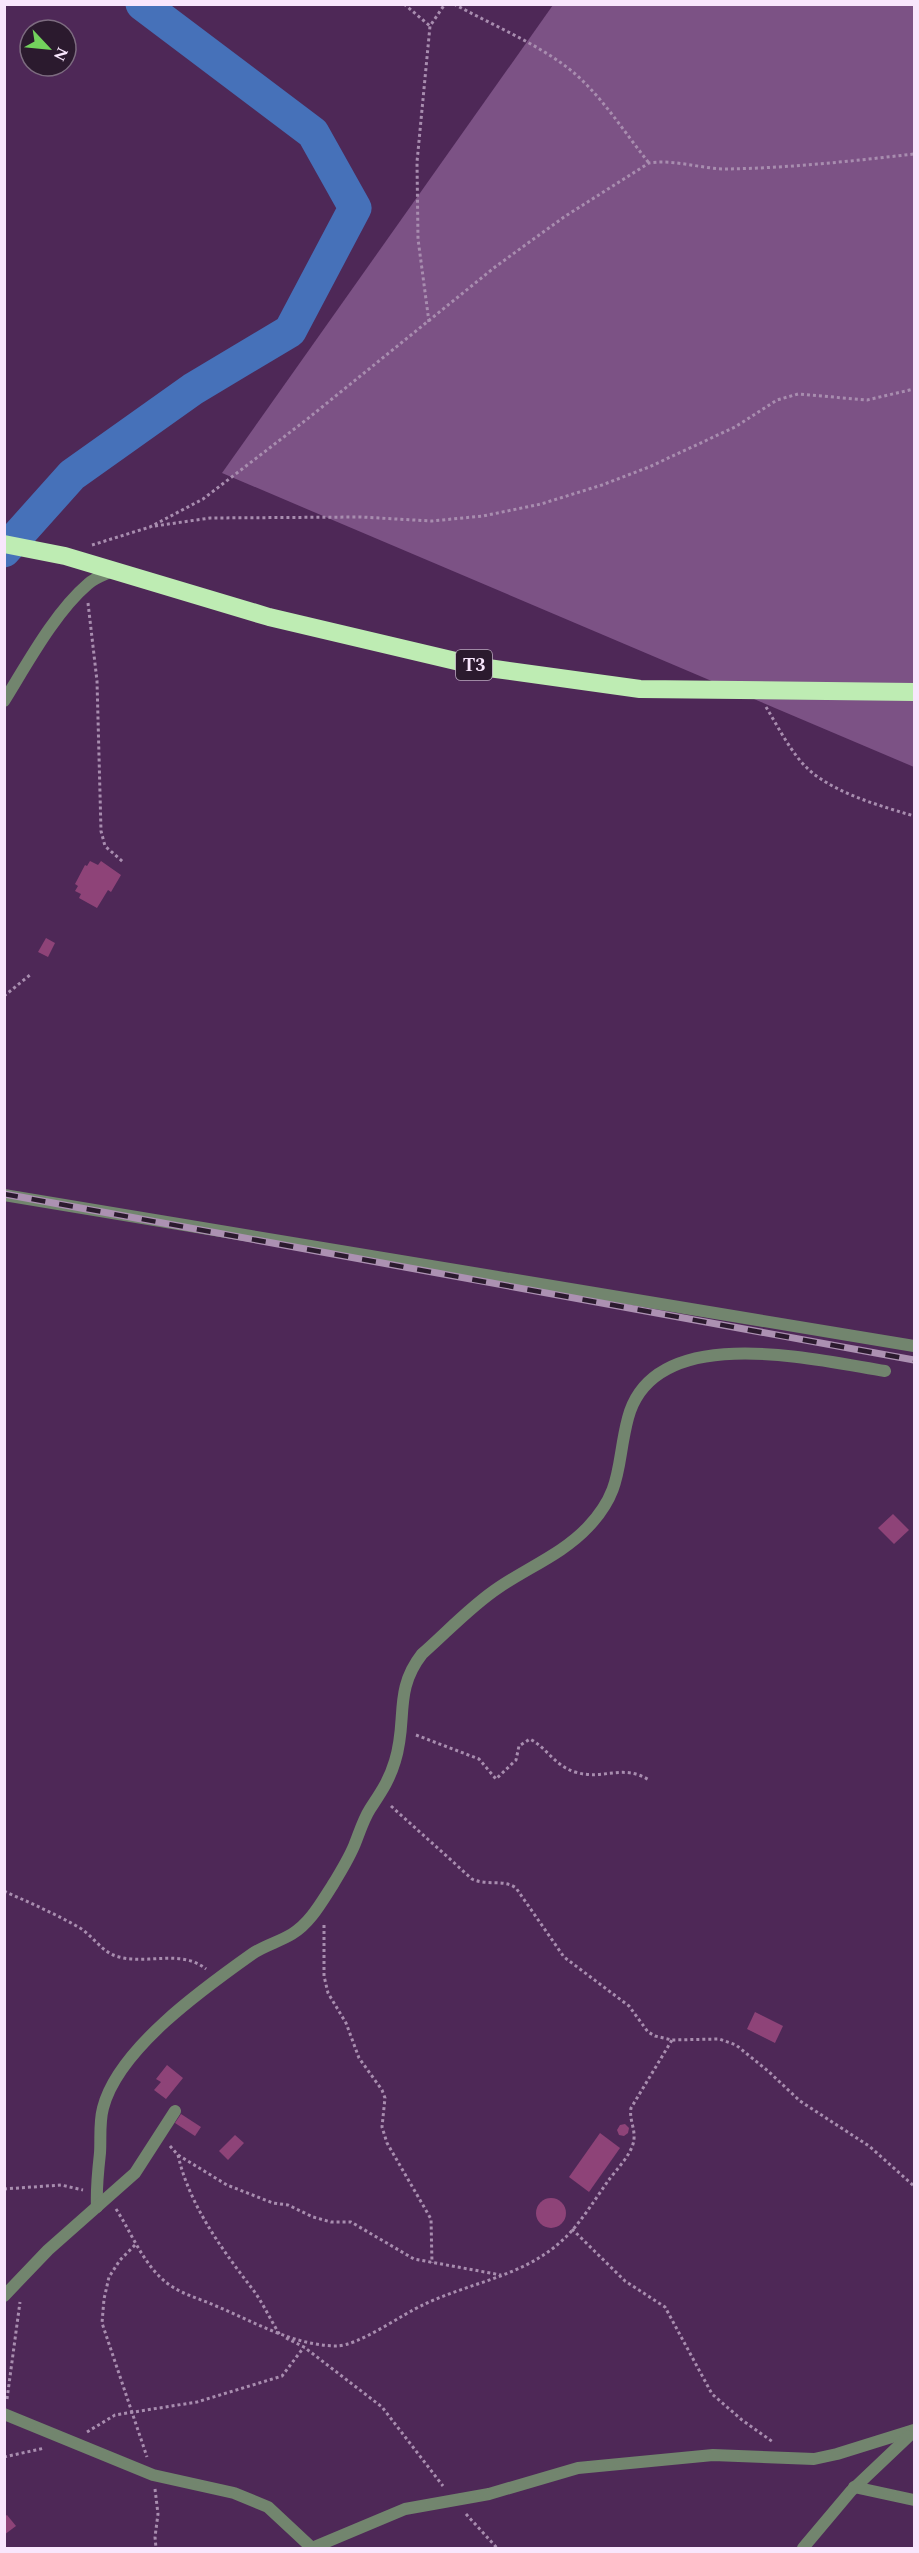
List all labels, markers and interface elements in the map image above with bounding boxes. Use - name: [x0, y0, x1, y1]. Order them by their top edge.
- north arrow: [18, 18, 78, 78]
- text: N: [47, 43, 74, 65]
- road number: T3: [456, 650, 492, 680]

